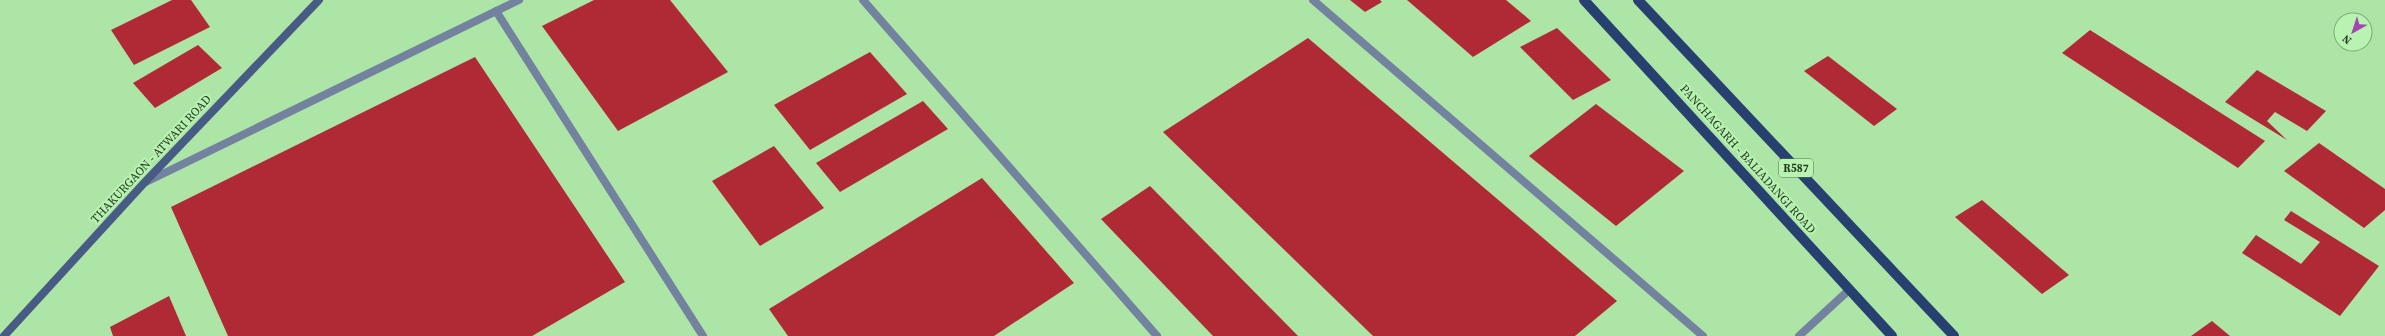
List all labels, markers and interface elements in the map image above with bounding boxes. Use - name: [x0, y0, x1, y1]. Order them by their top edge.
- north arrow: [2333, 12, 2373, 52]
- text: N: [2339, 31, 2355, 48]
- street label: PANCHAGARH - BALIADANGI ROAD: [1677, 81, 1819, 237]
- street label: THAKURGAON - ATWARI ROAD: [87, 91, 215, 227]
- road number: R587: [1779, 159, 1813, 177]

